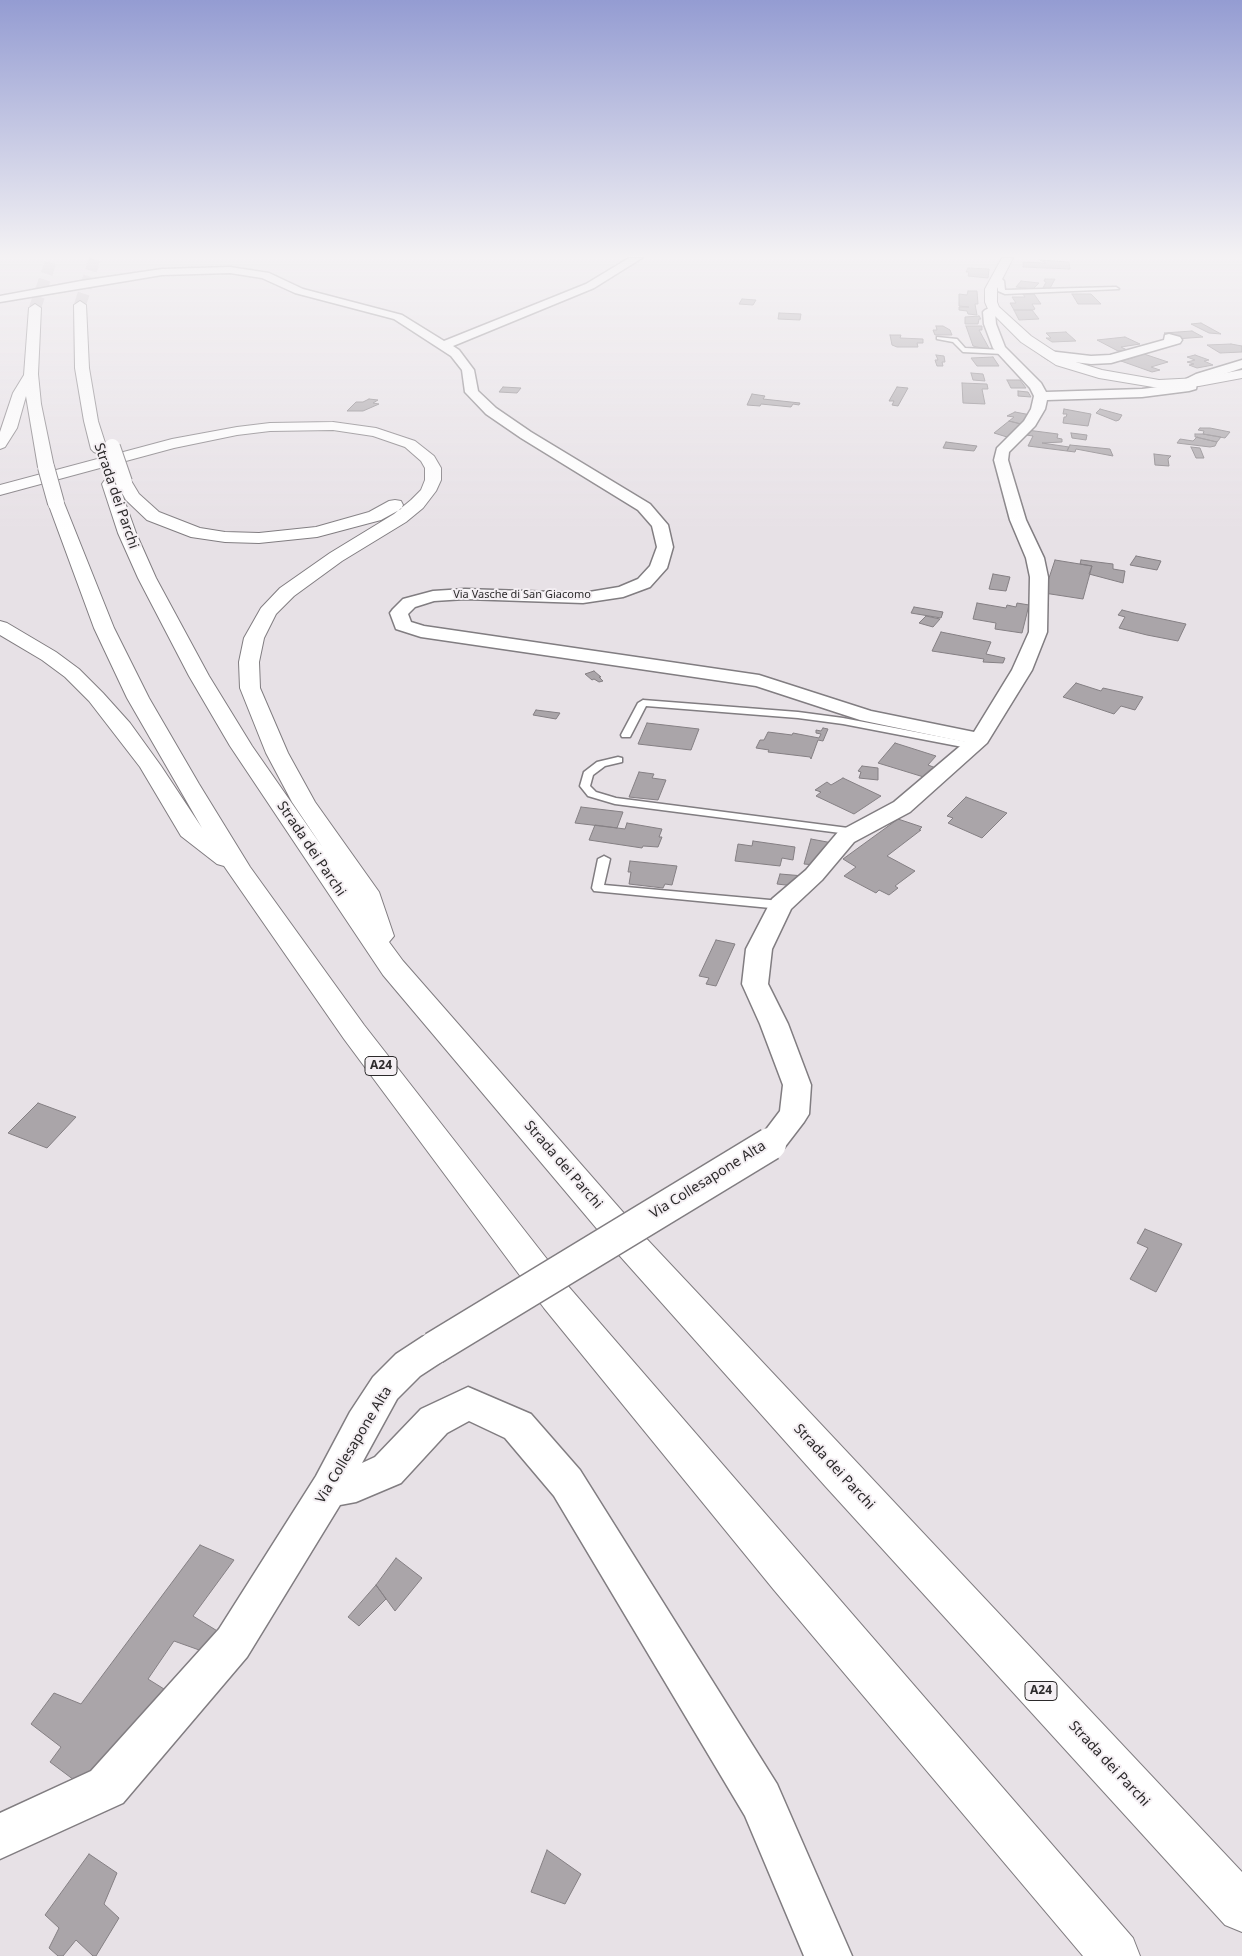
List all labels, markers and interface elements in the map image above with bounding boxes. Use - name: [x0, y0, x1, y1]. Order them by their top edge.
- street label: Strada dei Parchi: [90, 441, 142, 551]
- street label: Via Vasche di San Giacomo: [453, 588, 591, 602]
- street label: Strada dei Parchi: [273, 798, 349, 900]
- road number: A24: [365, 1056, 397, 1076]
- street label: Strada dei Parchi: [520, 1118, 606, 1212]
- street label: Via Collesapone Alta: [647, 1138, 769, 1222]
- street label: Via Collesapone Alta: [312, 1384, 396, 1506]
- street label: Strada dei Parchi: [790, 1421, 878, 1513]
- road number: A24: [1025, 1682, 1057, 1700]
- street label: Strada dei Parchi: [1065, 1718, 1153, 1810]

